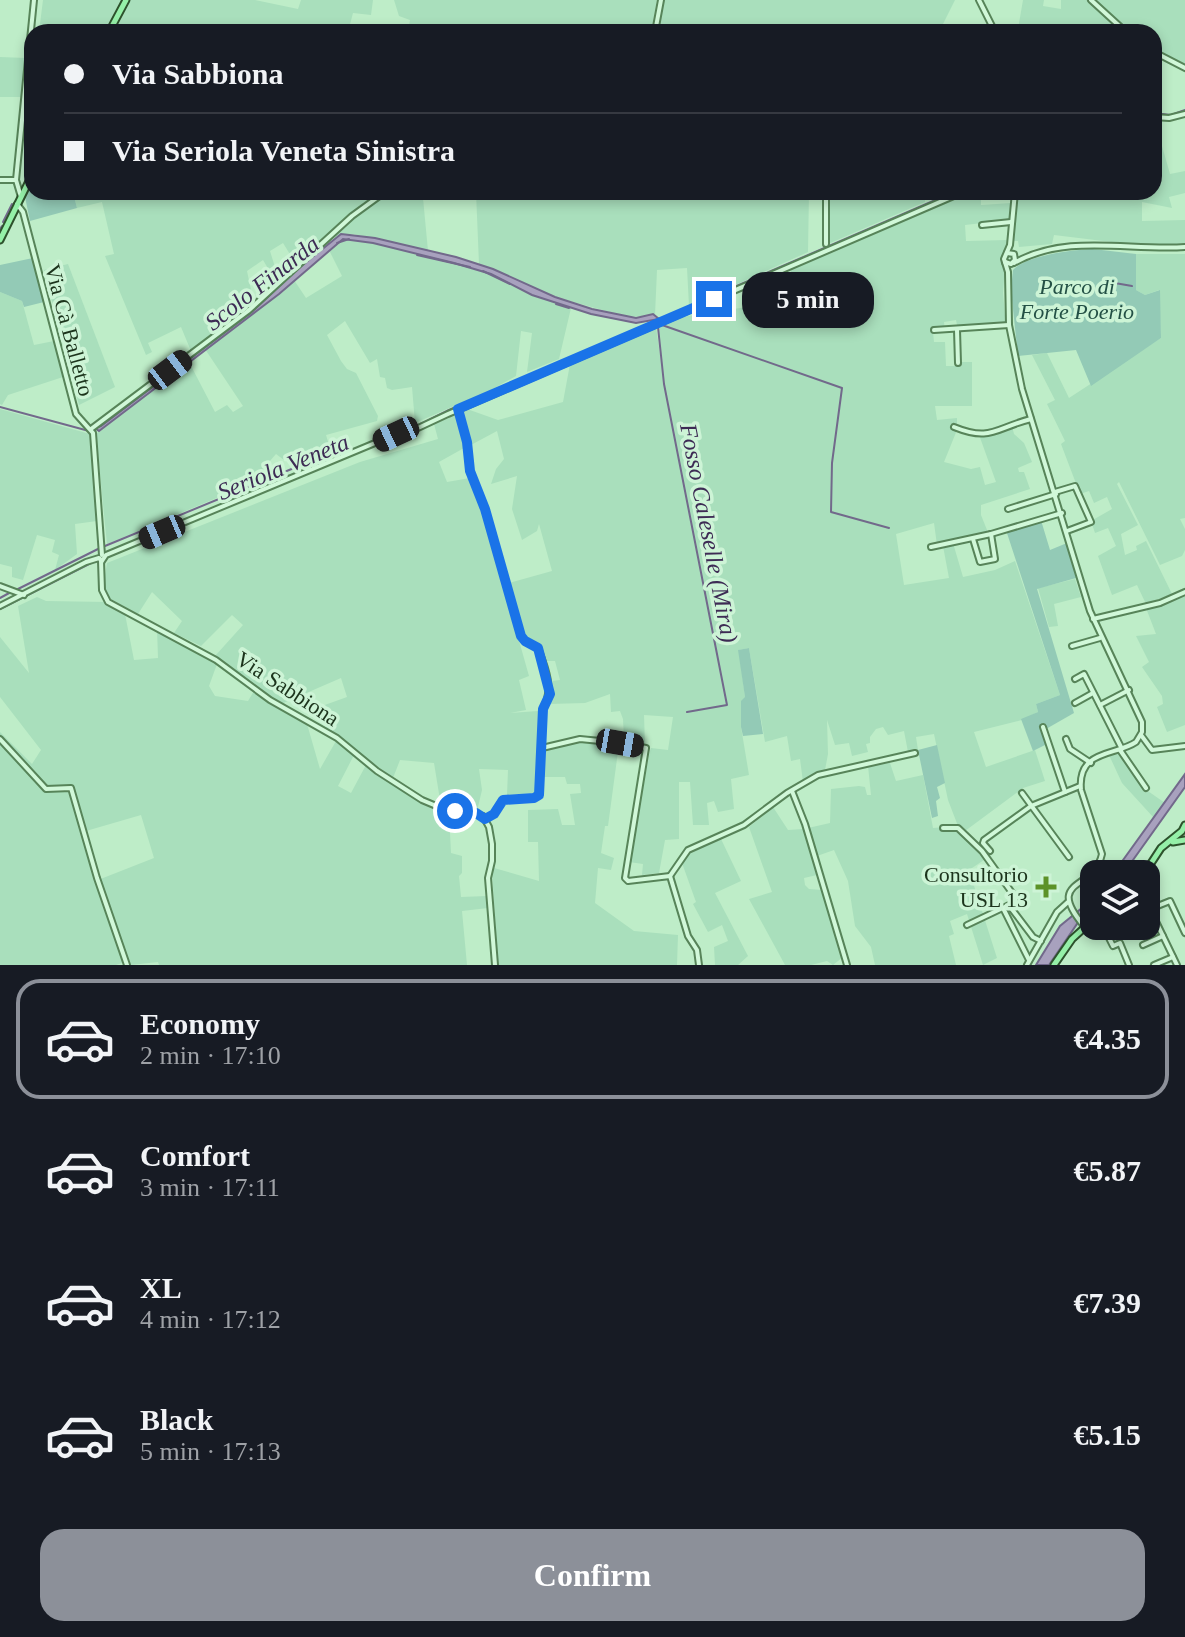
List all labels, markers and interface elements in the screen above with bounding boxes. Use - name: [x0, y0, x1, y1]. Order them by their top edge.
- text: Via Sabbiona: [112, 57, 283, 90]
- text: Via Seriola Veneta Sinistra: [112, 134, 455, 167]
- water label: Scolo Finarda: [200, 231, 324, 335]
- street label: Via Cà Balletto: [40, 261, 99, 399]
- callout: 5 min: [742, 271, 874, 327]
- park label: Parco di Forte Poerio: [1019, 274, 1134, 324]
- route end: [696, 281, 732, 317]
- text: 5 min: [777, 285, 839, 314]
- car: [144, 346, 196, 394]
- car: [369, 413, 423, 455]
- water label: Fosso Caleselle (Mira): [675, 420, 743, 645]
- water label: Seriola Veneta: [214, 429, 352, 505]
- car: [135, 512, 189, 552]
- street label: Via Sabbiona: [232, 646, 344, 731]
- car: [594, 727, 646, 759]
- route start: [437, 793, 473, 829]
- map controls: [1080, 860, 1160, 940]
- button: layers: [1080, 860, 1160, 940]
- place label: Consultorio USL 13: [924, 862, 1028, 912]
- marker: Consultorio USL 13: [1035, 876, 1057, 898]
- icon: car: [44, 1003, 116, 1075]
- text: Economy: [140, 1007, 260, 1040]
- text: €4.35: [1074, 1022, 1141, 1055]
- text: 2 min · 17:10: [140, 1041, 281, 1070]
- icon: car: [44, 1135, 116, 1207]
- text: Comfort: [140, 1139, 250, 1172]
- text: €5.87: [1074, 1154, 1141, 1187]
- text: 3 min · 17:11: [140, 1173, 280, 1202]
- icon: car: [44, 1267, 116, 1339]
- text: XL: [140, 1271, 182, 1304]
- text: €7.39: [1074, 1286, 1141, 1319]
- text: 4 min · 17:12: [140, 1305, 281, 1334]
- icon: car: [44, 1399, 116, 1471]
- text: Black: [140, 1403, 213, 1436]
- text: €5.15: [1074, 1418, 1141, 1451]
- text: 5 min · 17:13: [140, 1437, 281, 1466]
- button: Confirm: [40, 1529, 1145, 1621]

